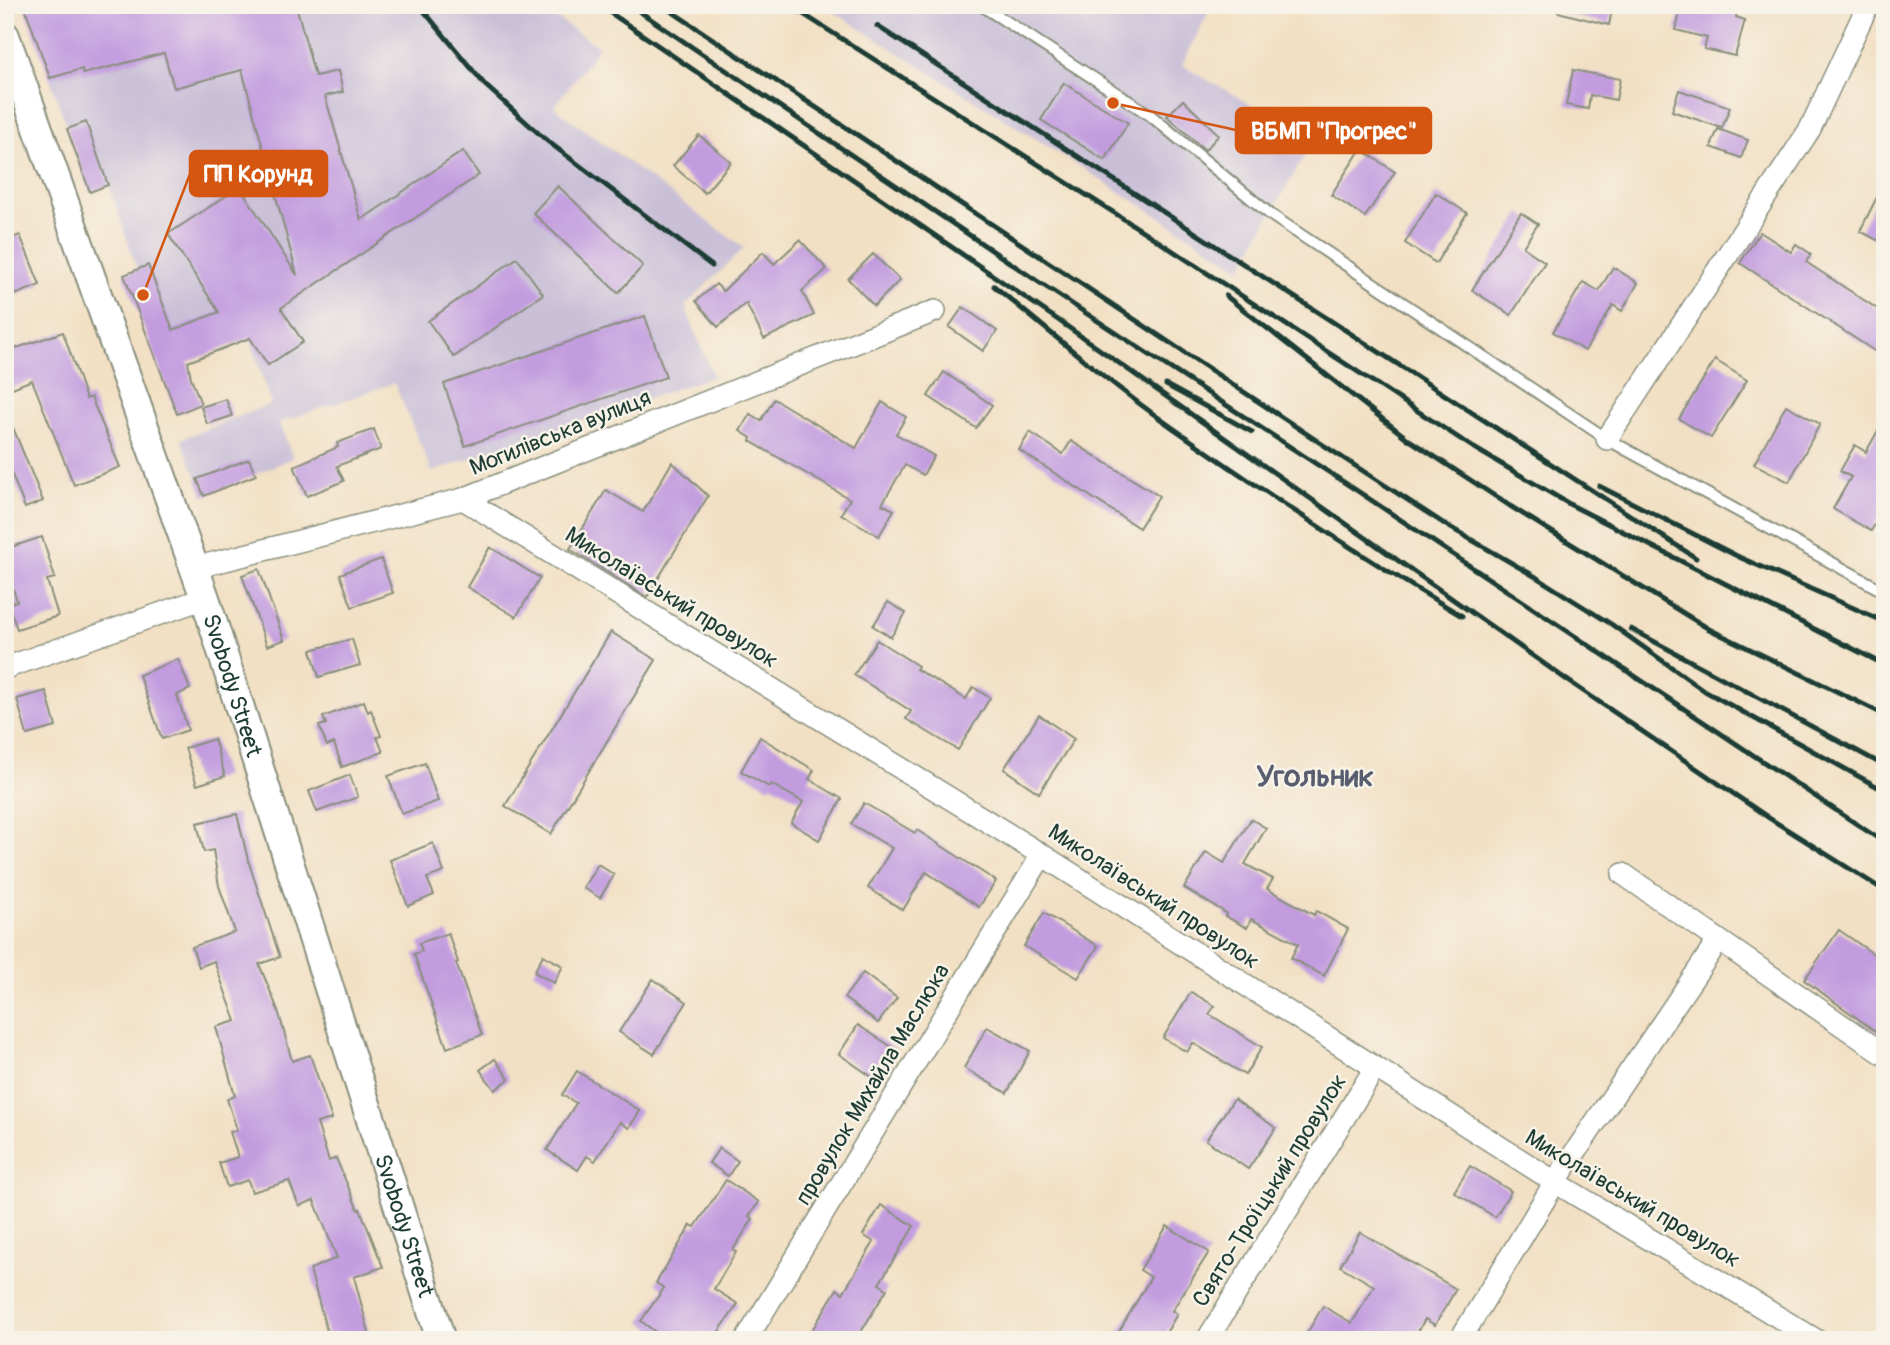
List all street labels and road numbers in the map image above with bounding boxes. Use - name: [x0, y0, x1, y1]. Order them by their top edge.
- street label: Могилівська вулиця: [465, 383, 655, 482]
- street label: Миколаївський провулок: [560, 520, 784, 675]
- street label: Svobody Street: [196, 610, 269, 761]
- street label: Миколаївський провулок: [1043, 817, 1265, 976]
- street label: провулок Михайла Маслюка: [789, 958, 956, 1210]
- street label: Свято-Троїцький провулок: [1186, 1068, 1353, 1312]
- street label: Миколаївський провулок: [1520, 1123, 1746, 1274]
- street label: Svobody Street: [368, 1151, 441, 1301]

